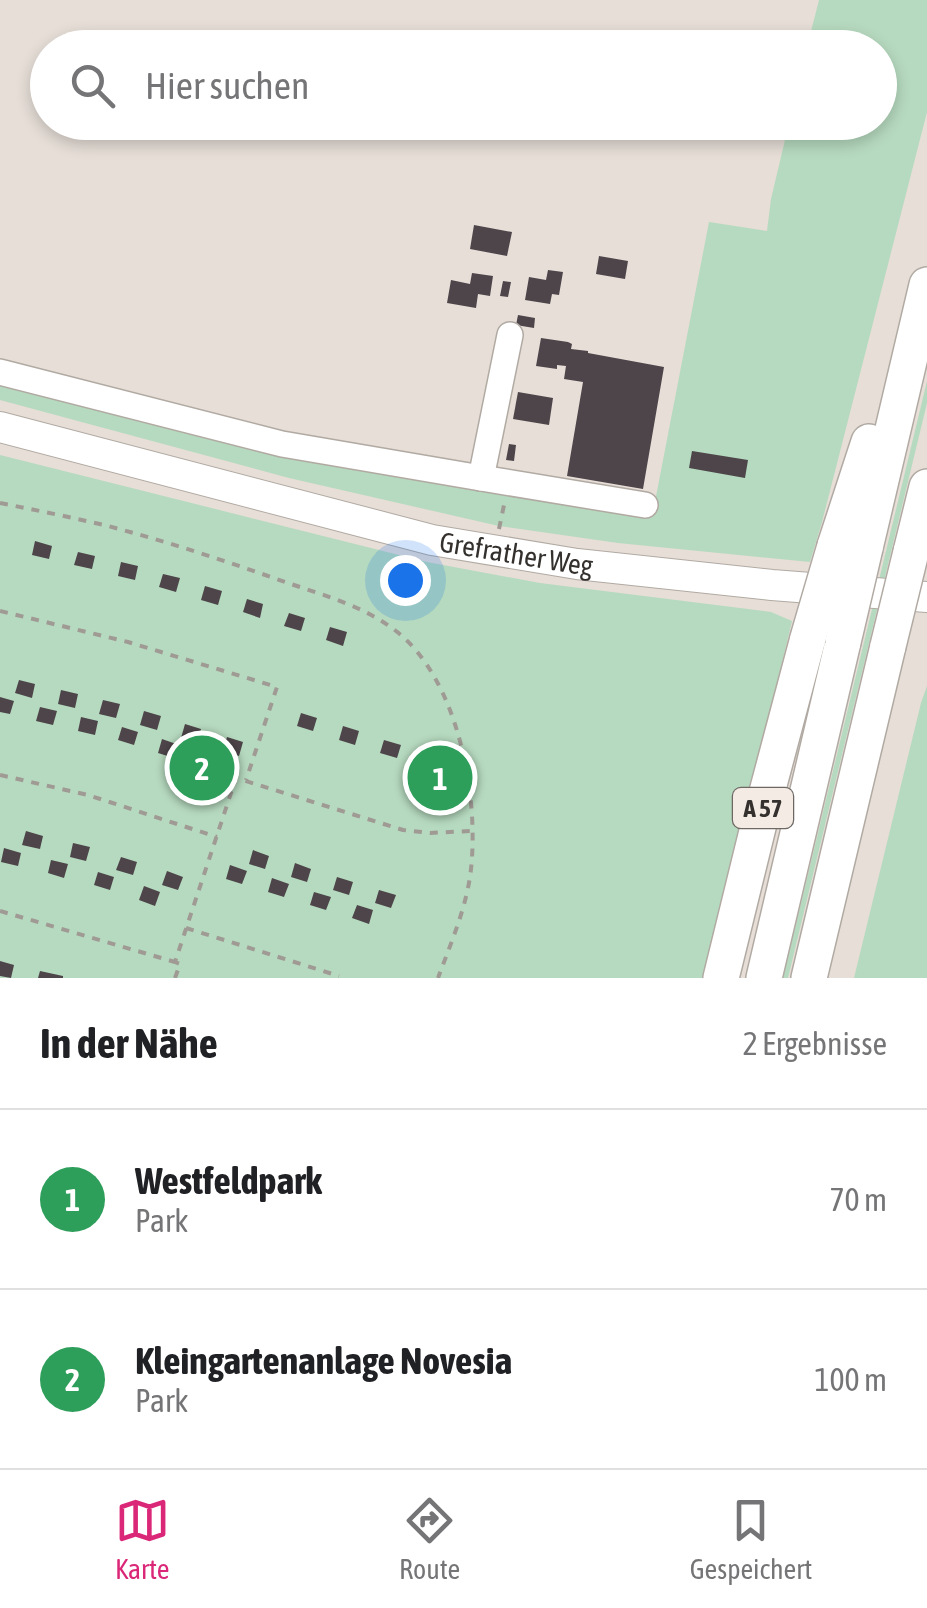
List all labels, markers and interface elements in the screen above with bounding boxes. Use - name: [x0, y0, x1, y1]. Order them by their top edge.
- search box: [30, 30, 897, 140]
- icon: search: [65, 58, 120, 113]
- text: Hier suchen: [145, 64, 309, 107]
- street label: Grefrather Weg: [437, 526, 595, 582]
- your location: [380, 555, 431, 606]
- pin: 2: [170, 730, 234, 806]
- pin: 1: [408, 740, 472, 816]
- road number: A 57: [733, 788, 793, 828]
- text: In der Nähe: [40, 1019, 218, 1067]
- text: 2 Ergebnisse: [743, 1025, 887, 1062]
- text: Westfeldpark: [135, 1159, 322, 1202]
- text: 1: [65, 1181, 80, 1218]
- text: 70 m: [829, 1181, 887, 1218]
- text: Park: [135, 1202, 188, 1239]
- text: Kleingartenanlage Novesia: [135, 1339, 512, 1382]
- text: 2: [65, 1361, 80, 1398]
- text: 100 m: [814, 1361, 887, 1398]
- text: Park: [135, 1382, 188, 1419]
- tab: Karte: [115, 1493, 170, 1585]
- tab: Route: [399, 1493, 460, 1585]
- tab: Gespeichert: [690, 1493, 812, 1585]

